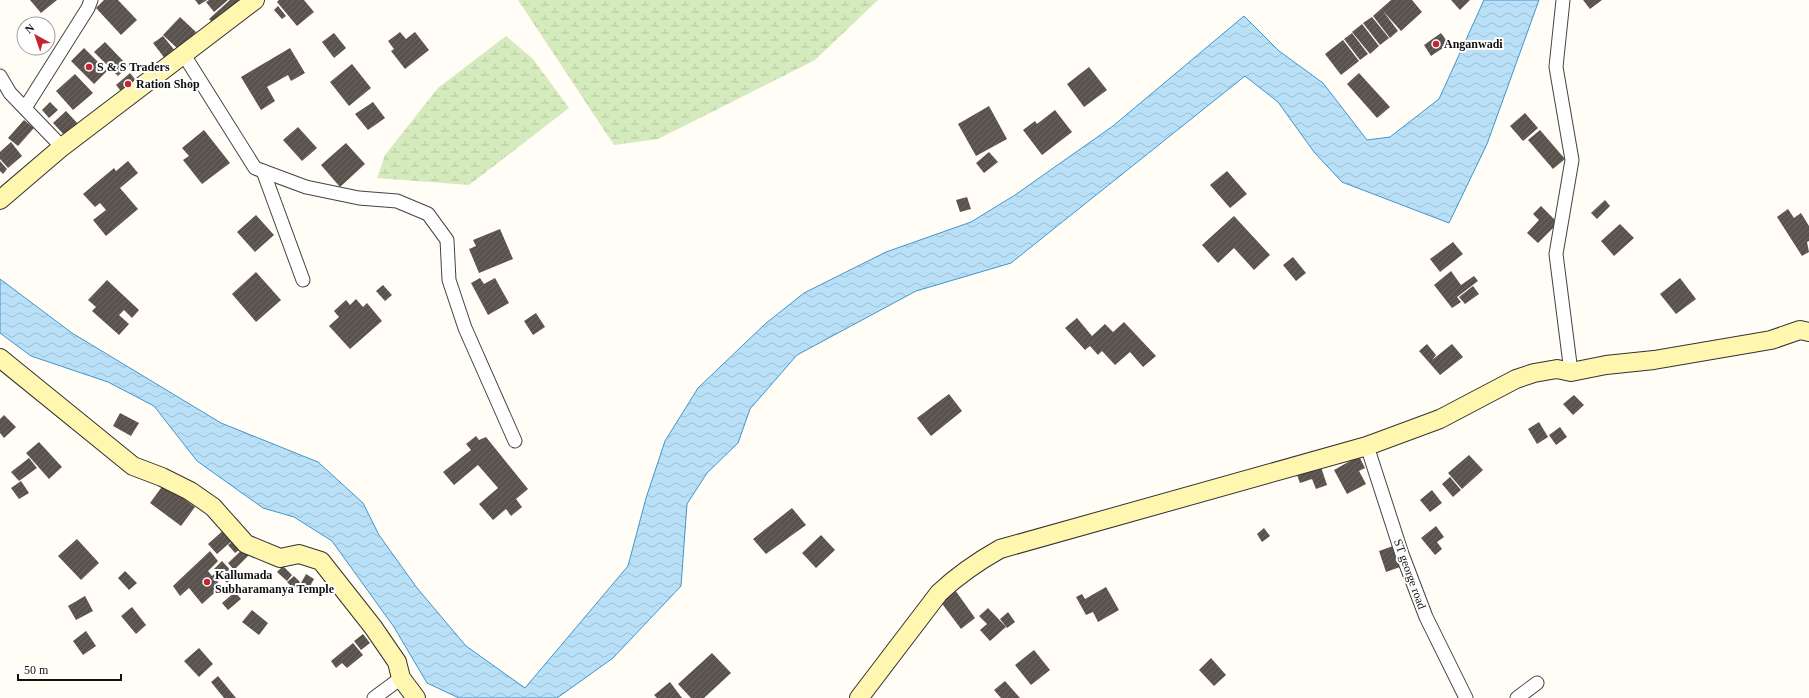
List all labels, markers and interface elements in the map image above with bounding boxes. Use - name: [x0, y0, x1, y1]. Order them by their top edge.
- north arrow: [16, 16, 56, 56]
- text: N: [23, 21, 37, 35]
- place label: Anganwadi: [1444, 37, 1503, 51]
- marker: Anganwadi: [1431, 39, 1441, 49]
- place label: S & S Traders: [97, 60, 170, 74]
- marker: S & S Traders: [84, 62, 94, 72]
- place label: Ration Shop: [136, 77, 200, 91]
- marker: Ration Shop: [123, 79, 133, 89]
- street label: ST george road: [1391, 537, 1429, 611]
- place label: Kallumada Subharamanya Temple: [215, 568, 335, 596]
- marker: Kallumada Subharamanya Temple: [202, 577, 212, 587]
- scale bar: [18, 656, 121, 682]
- text: 50 m: [24, 663, 49, 677]

